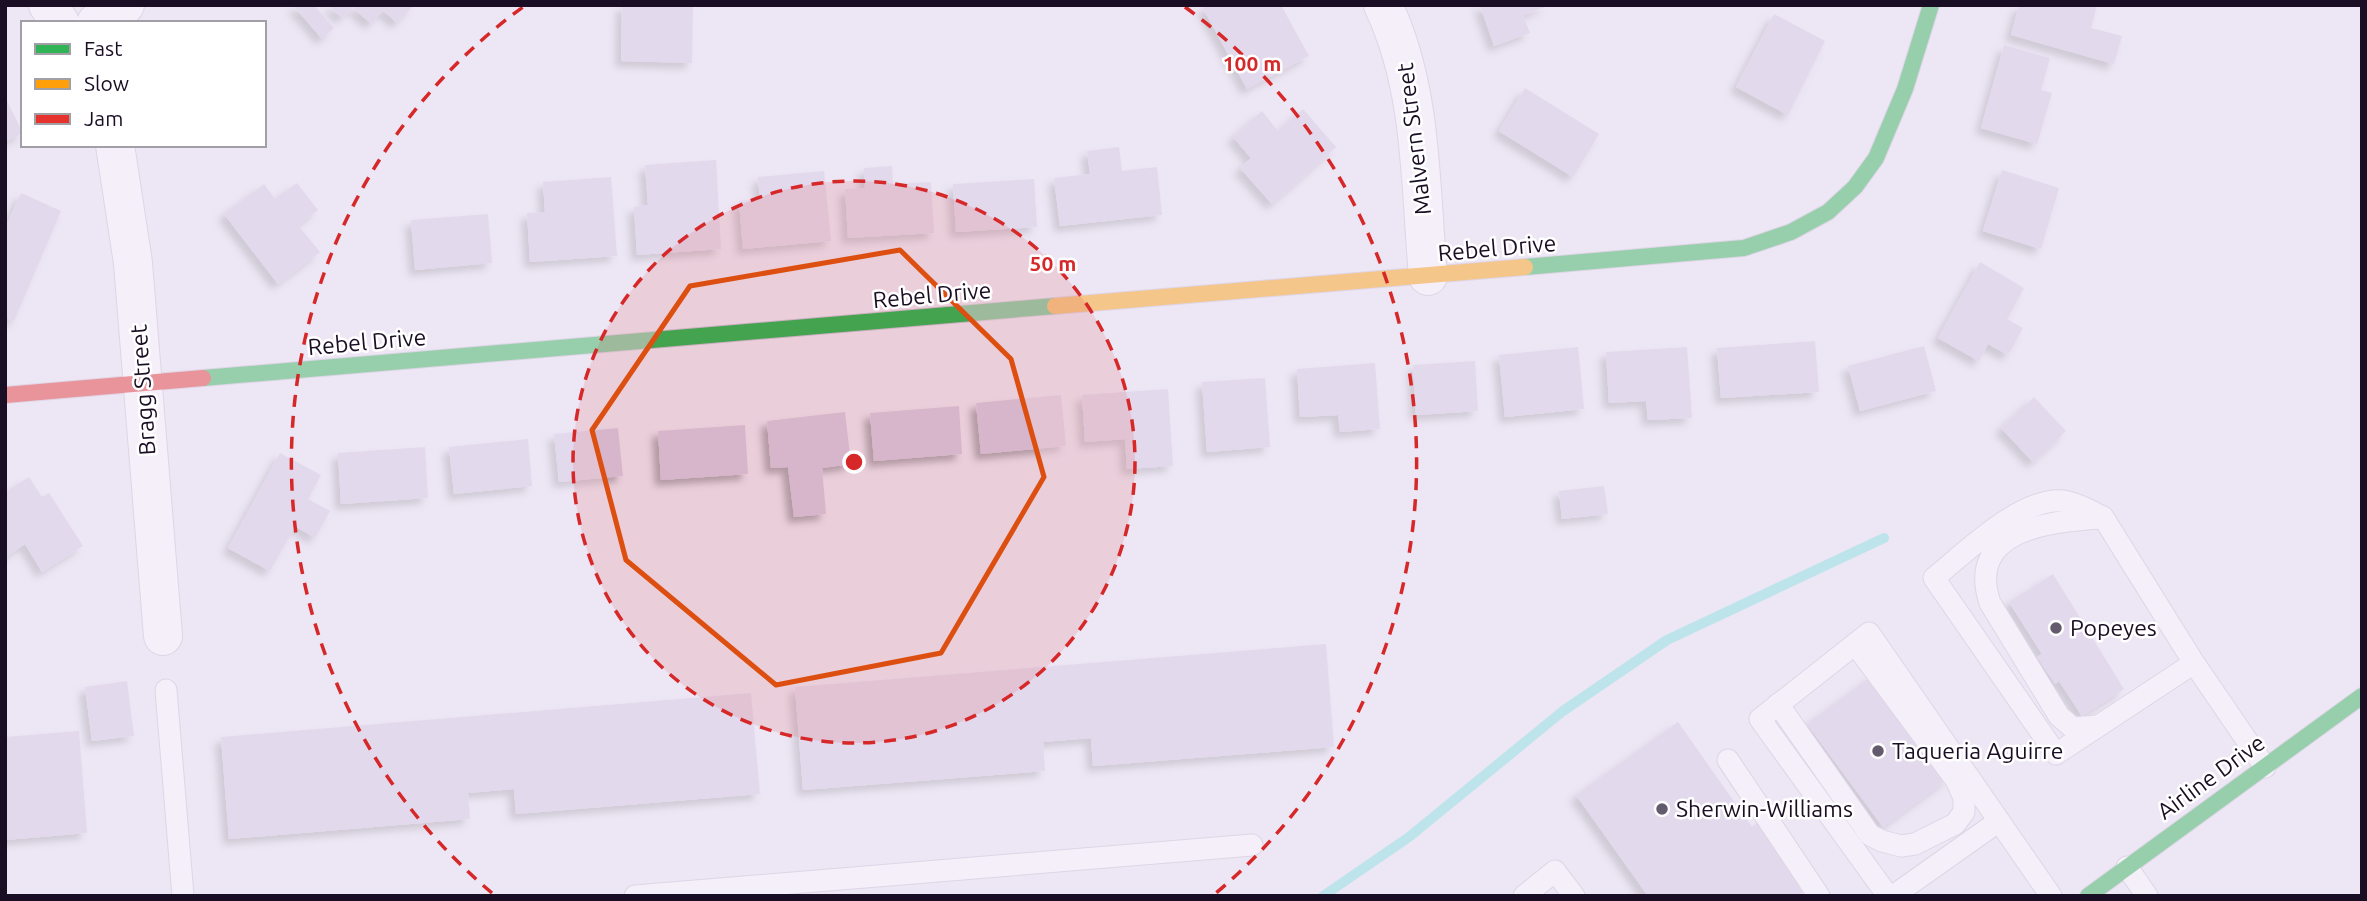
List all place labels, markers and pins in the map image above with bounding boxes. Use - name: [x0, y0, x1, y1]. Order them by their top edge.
- centre of rings: [842, 450, 866, 474]
- place label: Popeyes: [2070, 615, 2157, 640]
- marker: Popeyes: [2048, 620, 2064, 636]
- place label: Taqueria Aguirre: [1892, 738, 2063, 763]
- marker: Taqueria Aguirre: [1870, 743, 1886, 759]
- place label: Sherwin-Williams: [1676, 796, 1853, 821]
- marker: Sherwin-Williams: [1654, 801, 1670, 817]

